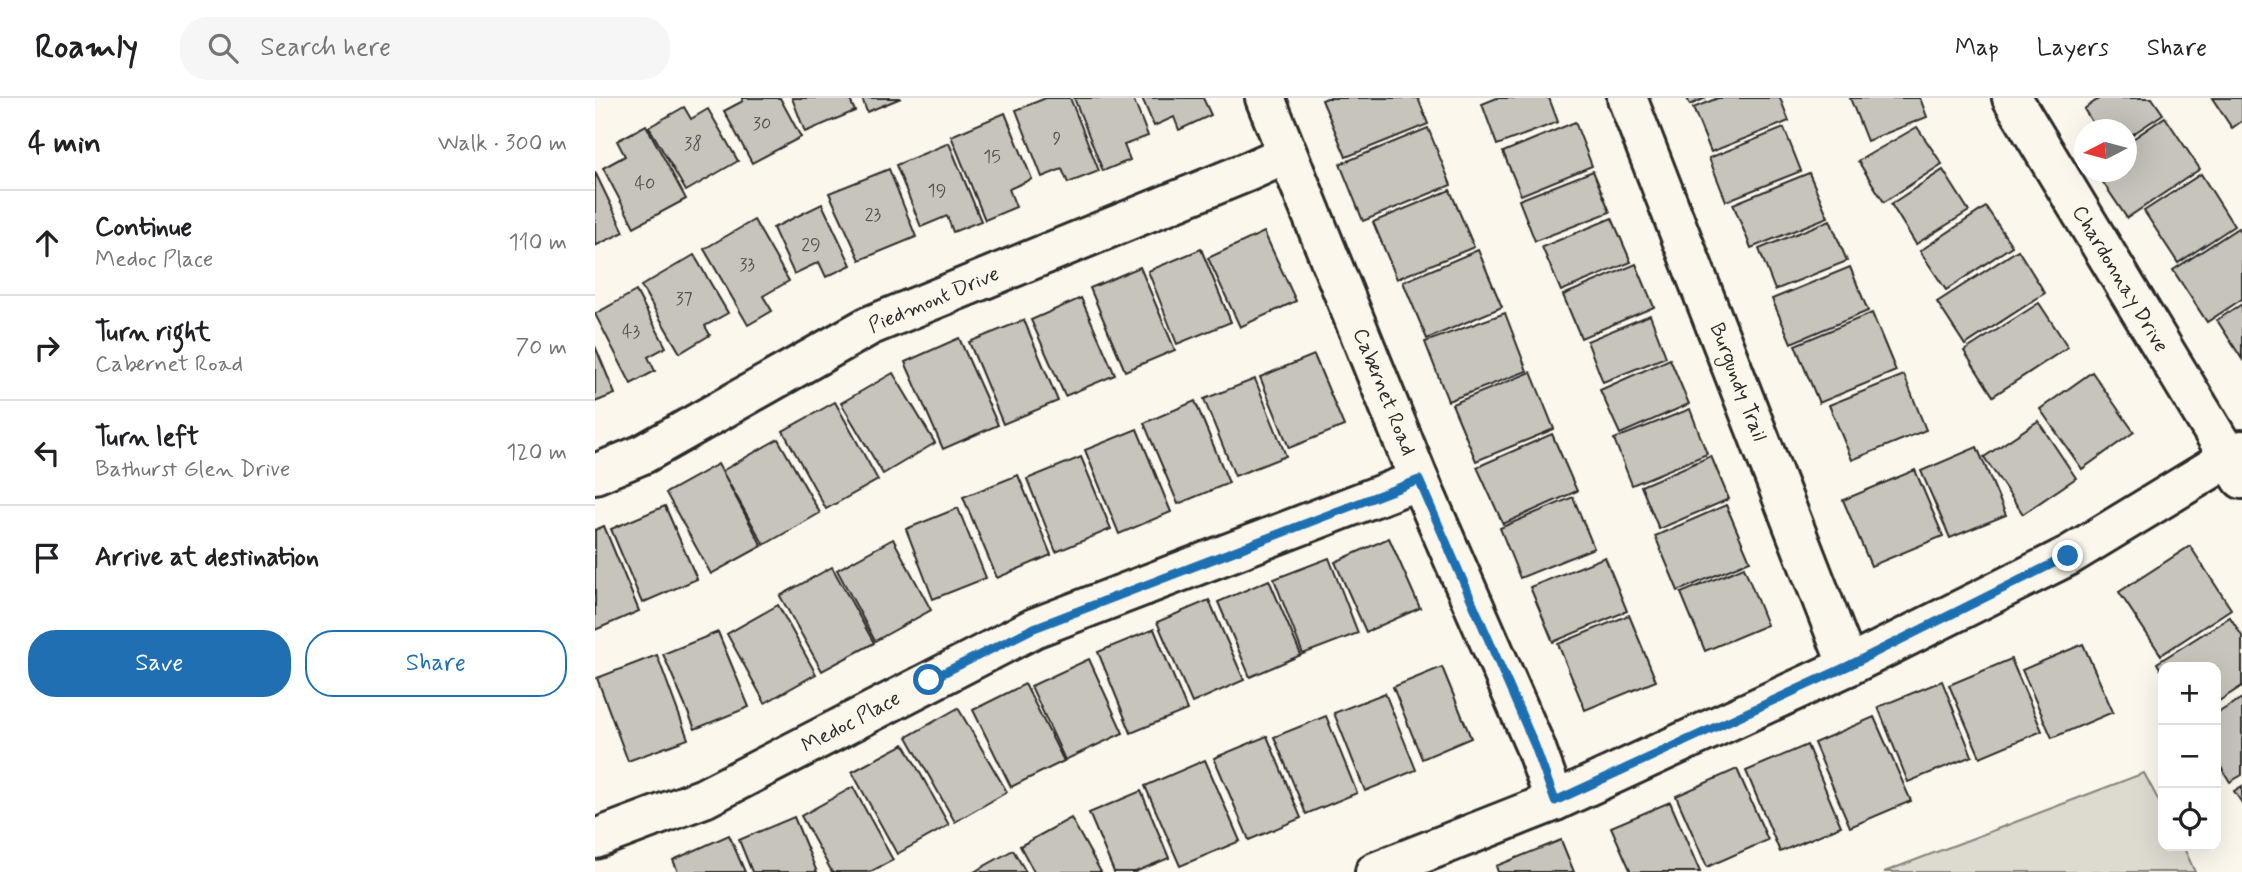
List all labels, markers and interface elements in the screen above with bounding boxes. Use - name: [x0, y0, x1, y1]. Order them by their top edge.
- search box: [180, 17, 670, 80]
- text: Roamly: [35, 26, 138, 70]
- icon: search: [204, 29, 242, 67]
- text: Search here: [260, 31, 391, 65]
- text: Map: [1955, 33, 1999, 64]
- text: Layers: [2037, 33, 2109, 64]
- text: Share: [2147, 33, 2207, 64]
- house number: 30: [753, 112, 771, 136]
- north arrow: [2074, 119, 2137, 182]
- text: 4 min: [28, 124, 101, 163]
- house number: 9: [1053, 127, 1062, 151]
- text: Walk · 300 m: [438, 129, 567, 159]
- house number: 38: [684, 132, 702, 156]
- house number: 15: [983, 145, 1001, 169]
- house number: 40: [635, 172, 655, 196]
- house number: 19: [928, 179, 946, 203]
- street label: Chardonnay Drive: [2065, 200, 2175, 358]
- house number: 23: [865, 203, 882, 227]
- text: Continue: [95, 211, 192, 245]
- icon: ahead: [28, 224, 66, 262]
- text: 110 m: [508, 228, 567, 258]
- house number: 29: [801, 233, 821, 257]
- text: Medoc Place: [95, 245, 213, 275]
- house number: 33: [739, 253, 755, 277]
- street label: Piedmont Drive: [864, 260, 1004, 340]
- house number: 37: [675, 287, 693, 311]
- text: Turn right: [95, 316, 211, 350]
- street label: Burgundy Trail: [1702, 319, 1773, 446]
- house number: 43: [622, 320, 640, 344]
- street label: Cabernet Road: [1346, 324, 1422, 460]
- icon: right: [28, 329, 66, 367]
- text: 70 m: [515, 333, 567, 363]
- text: Cabernet Road: [95, 350, 243, 380]
- text: Turn left: [95, 421, 199, 455]
- icon: left: [28, 434, 66, 472]
- text: 120 m: [506, 438, 567, 468]
- text: Bathurst Glen Drive: [95, 455, 290, 485]
- icon: arrive: [28, 539, 66, 577]
- route end: [2052, 540, 2083, 571]
- text: Arrive at destination: [95, 541, 319, 575]
- button: Save: [28, 630, 291, 697]
- button: Share: [305, 630, 567, 697]
- map controls: [2158, 662, 2221, 851]
- button: +: [2158, 662, 2221, 725]
- route start: [913, 664, 944, 695]
- street label: Medoc Place: [797, 684, 905, 760]
- button: −: [2158, 725, 2221, 788]
- button: locate: [2158, 788, 2221, 851]

